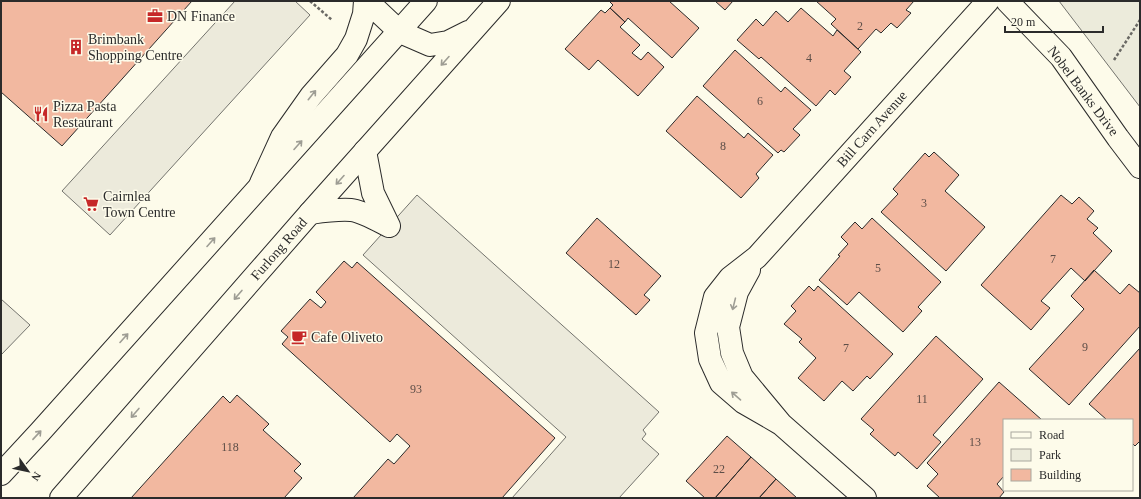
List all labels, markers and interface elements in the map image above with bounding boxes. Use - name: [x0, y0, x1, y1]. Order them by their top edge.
- office icon: DN Finance: [146, 7, 164, 25]
- scale bar: [1005, 8, 1103, 34]
- place label: DN Finance: [167, 9, 235, 24]
- text: 20 m: [1011, 15, 1036, 29]
- house number: 2: [857, 19, 863, 33]
- place label: Brimbank Shopping Centre: [88, 32, 183, 63]
- building icon: Brimbank Shopping Centre: [67, 38, 85, 56]
- street label: Nobel Banks Drive: [1044, 43, 1122, 139]
- house number: 4: [806, 51, 812, 65]
- one-way arrow: [441, 56, 450, 66]
- street label: Bill Carn Avenue: [834, 88, 910, 170]
- one-way arrow: [308, 90, 317, 101]
- house number: 6: [757, 94, 763, 108]
- place label: Pizza Pasta Restaurant: [53, 99, 117, 130]
- restaurant icon: Pizza Pasta Restaurant: [32, 105, 50, 123]
- house number: 8: [720, 139, 726, 153]
- one-way arrow: [293, 140, 302, 150]
- one-way arrow: [335, 175, 344, 185]
- place label: Cairnlea Town Centre: [103, 189, 176, 220]
- supermarket icon: Cairnlea Town Centre: [82, 195, 100, 213]
- house number: 3: [921, 196, 927, 210]
- street label: Furlong Road: [248, 215, 310, 283]
- one-way arrow: [206, 237, 215, 247]
- house number: 7: [1050, 252, 1056, 266]
- house number: 12: [608, 257, 620, 271]
- house number: 5: [875, 261, 881, 275]
- one-way arrow: [234, 290, 243, 300]
- one-way arrow: [729, 297, 737, 310]
- cafe icon: Cafe Oliveto: [290, 328, 308, 346]
- place label: Cafe Oliveto: [311, 330, 383, 345]
- one-way arrow: [119, 333, 128, 344]
- house number: 9: [1082, 340, 1088, 354]
- house number: 7: [843, 341, 849, 355]
- house number: 93: [410, 382, 422, 396]
- one-way arrow: [732, 392, 742, 401]
- house number: 11: [916, 392, 928, 406]
- one-way arrow: [131, 407, 140, 418]
- legend: [1003, 419, 1133, 491]
- text: Road: [1039, 428, 1064, 442]
- one-way arrow: [32, 430, 42, 440]
- house number: 13: [969, 435, 981, 449]
- house number: 118: [221, 440, 239, 454]
- text: Park: [1039, 448, 1061, 462]
- north arrow: [8, 451, 48, 491]
- house number: 22: [713, 462, 725, 476]
- text: Building: [1039, 468, 1081, 482]
- text: N: [29, 470, 44, 483]

